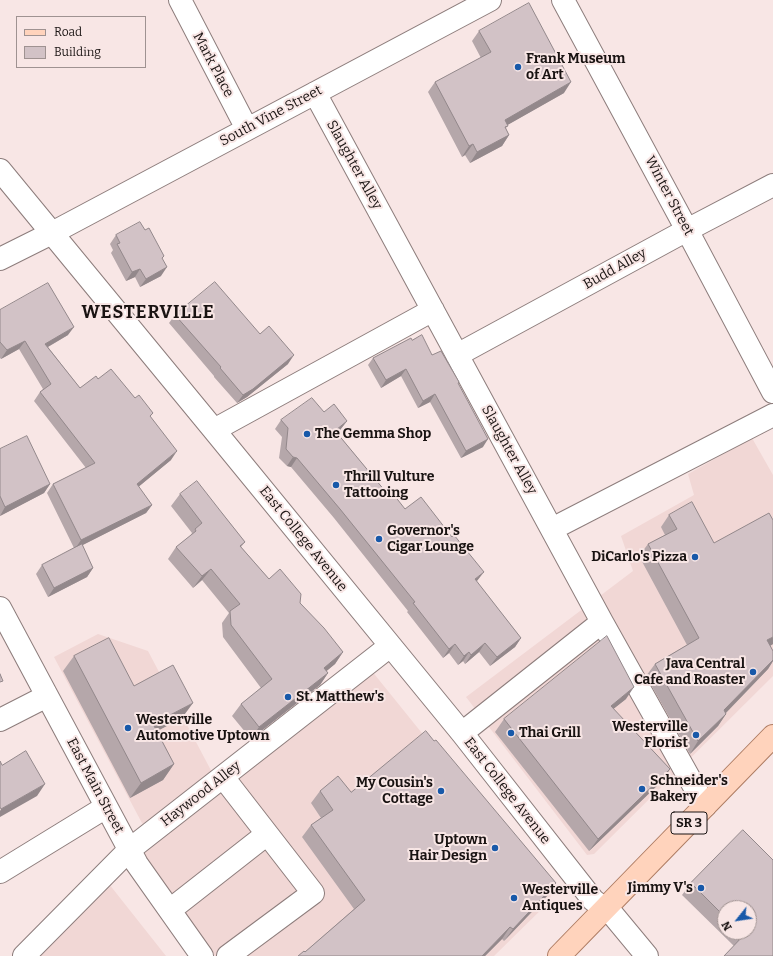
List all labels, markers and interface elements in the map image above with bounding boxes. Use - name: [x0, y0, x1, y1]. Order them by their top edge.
- legend: [16, 16, 146, 68]
- text: Road: [54, 25, 82, 39]
- street label: Mark Place: [189, 30, 237, 100]
- text: Building: [54, 45, 101, 59]
- place label: Frank Museum of Art: [526, 51, 625, 84]
- marker: Frank Museum of Art: [513, 62, 523, 72]
- street label: South Vine Street: [217, 82, 325, 150]
- street label: Slaughter Alley: [323, 118, 385, 212]
- street label: Winter Street: [641, 153, 697, 239]
- street label: Budd Alley: [581, 245, 649, 293]
- district label: WESTERVILLE: [81, 302, 215, 324]
- street label: Slaughter Alley: [478, 403, 540, 497]
- place label: The Gemma Shop: [315, 426, 431, 442]
- marker: The Gemma Shop: [302, 429, 312, 439]
- place label: Thrill Vulture Tattooing: [344, 469, 434, 502]
- marker: Thrill Vulture Tattooing: [331, 480, 341, 490]
- street label: East College Avenue: [255, 483, 351, 595]
- place label: Governor's Cigar Lounge: [387, 523, 474, 556]
- marker: Governor's Cigar Lounge: [374, 534, 384, 544]
- place label: DiCarlo's Pizza: [591, 549, 687, 565]
- marker: DiCarlo's Pizza: [690, 552, 700, 562]
- place label: Java Central Cafe and Roaster: [634, 656, 745, 688]
- marker: Java Central Cafe and Roaster: [748, 667, 758, 677]
- place label: St. Matthew's: [296, 689, 384, 705]
- marker: St. Matthew's: [283, 692, 293, 702]
- place label: Westerville Automotive Uptown: [136, 712, 269, 744]
- place label: Westerville Florist: [612, 719, 688, 752]
- marker: Westerville Automotive Uptown: [123, 723, 133, 733]
- place label: Thai Grill: [519, 725, 581, 741]
- marker: Thai Grill: [506, 728, 516, 738]
- marker: Westerville Florist: [691, 730, 701, 740]
- street label: East College Avenue: [460, 734, 554, 848]
- street label: East Main Street: [63, 735, 127, 837]
- street label: Haywood Alley: [158, 758, 244, 830]
- place label: Schneider's Bakery: [650, 773, 728, 806]
- place label: My Cousin's Cottage: [356, 775, 433, 808]
- marker: Schneider's Bakery: [637, 784, 647, 794]
- marker: My Cousin's Cottage: [436, 786, 446, 796]
- road number: SR 3: [671, 812, 707, 834]
- place label: Uptown Hair Design: [409, 832, 487, 864]
- marker: Uptown Hair Design: [490, 843, 500, 853]
- place label: Jimmy V's: [627, 880, 693, 896]
- place label: Westerville Antiques: [522, 882, 598, 914]
- marker: Jimmy V's: [696, 883, 706, 893]
- marker: Westerville Antiques: [509, 893, 519, 903]
- north arrow: [717, 900, 757, 940]
- text: N: [719, 919, 735, 933]

